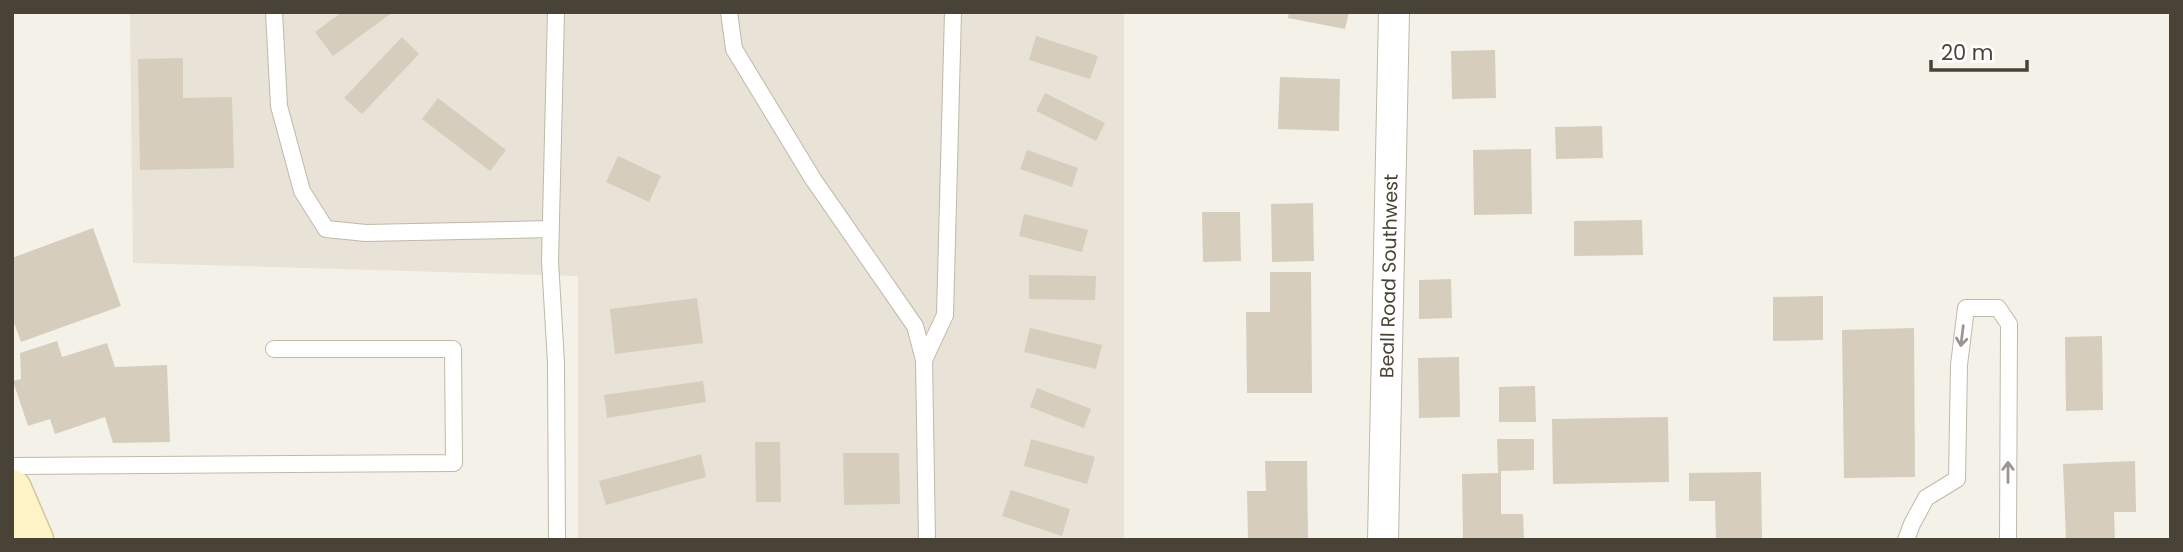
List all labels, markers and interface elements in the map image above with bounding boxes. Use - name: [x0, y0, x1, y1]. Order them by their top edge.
- scale bar: [1931, 28, 2027, 72]
- text: 20 m: [1941, 38, 1994, 67]
- street label: Beall Road Southwest: [1373, 174, 1404, 378]
- one-way arrow: [1956, 324, 1969, 347]
- one-way arrow: [2002, 460, 2015, 483]

